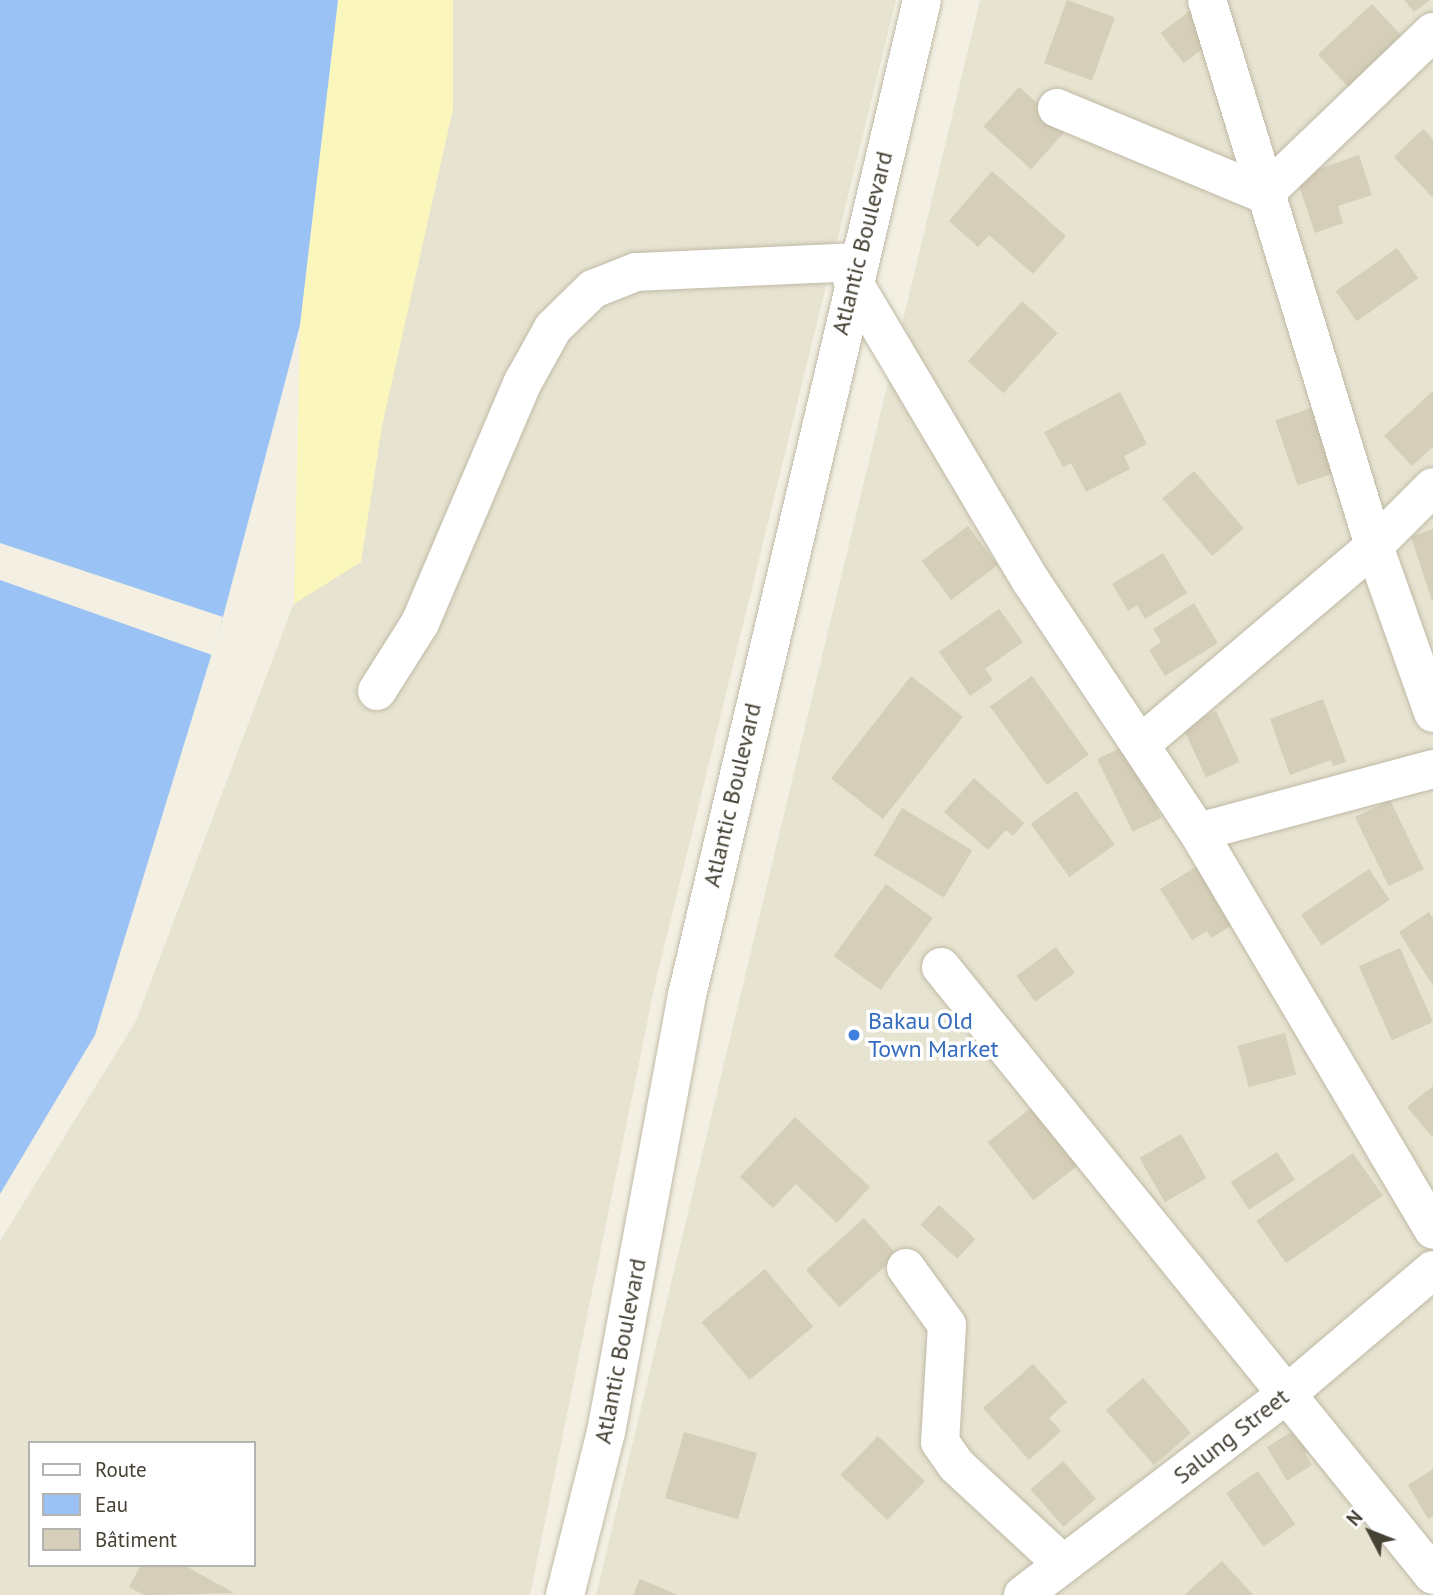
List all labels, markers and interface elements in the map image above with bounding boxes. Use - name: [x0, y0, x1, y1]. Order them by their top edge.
- street label: Atlantic Boulevard: [825, 148, 899, 338]
- street label: Atlantic Boulevard: [697, 700, 767, 890]
- place label: Bakau Old Town Market: [868, 1007, 999, 1063]
- marker: Bakau Old Town Market: [846, 1027, 862, 1043]
- street label: Atlantic Boulevard: [588, 1256, 652, 1446]
- street label: Salung Street: [1168, 1382, 1294, 1490]
- legend: [28, 1441, 256, 1567]
- text: Route: [95, 1456, 147, 1483]
- text: Eau: [95, 1491, 128, 1518]
- north arrow: [1335, 1497, 1405, 1567]
- text: N: [1341, 1505, 1367, 1531]
- text: Bâtiment: [95, 1526, 177, 1553]

